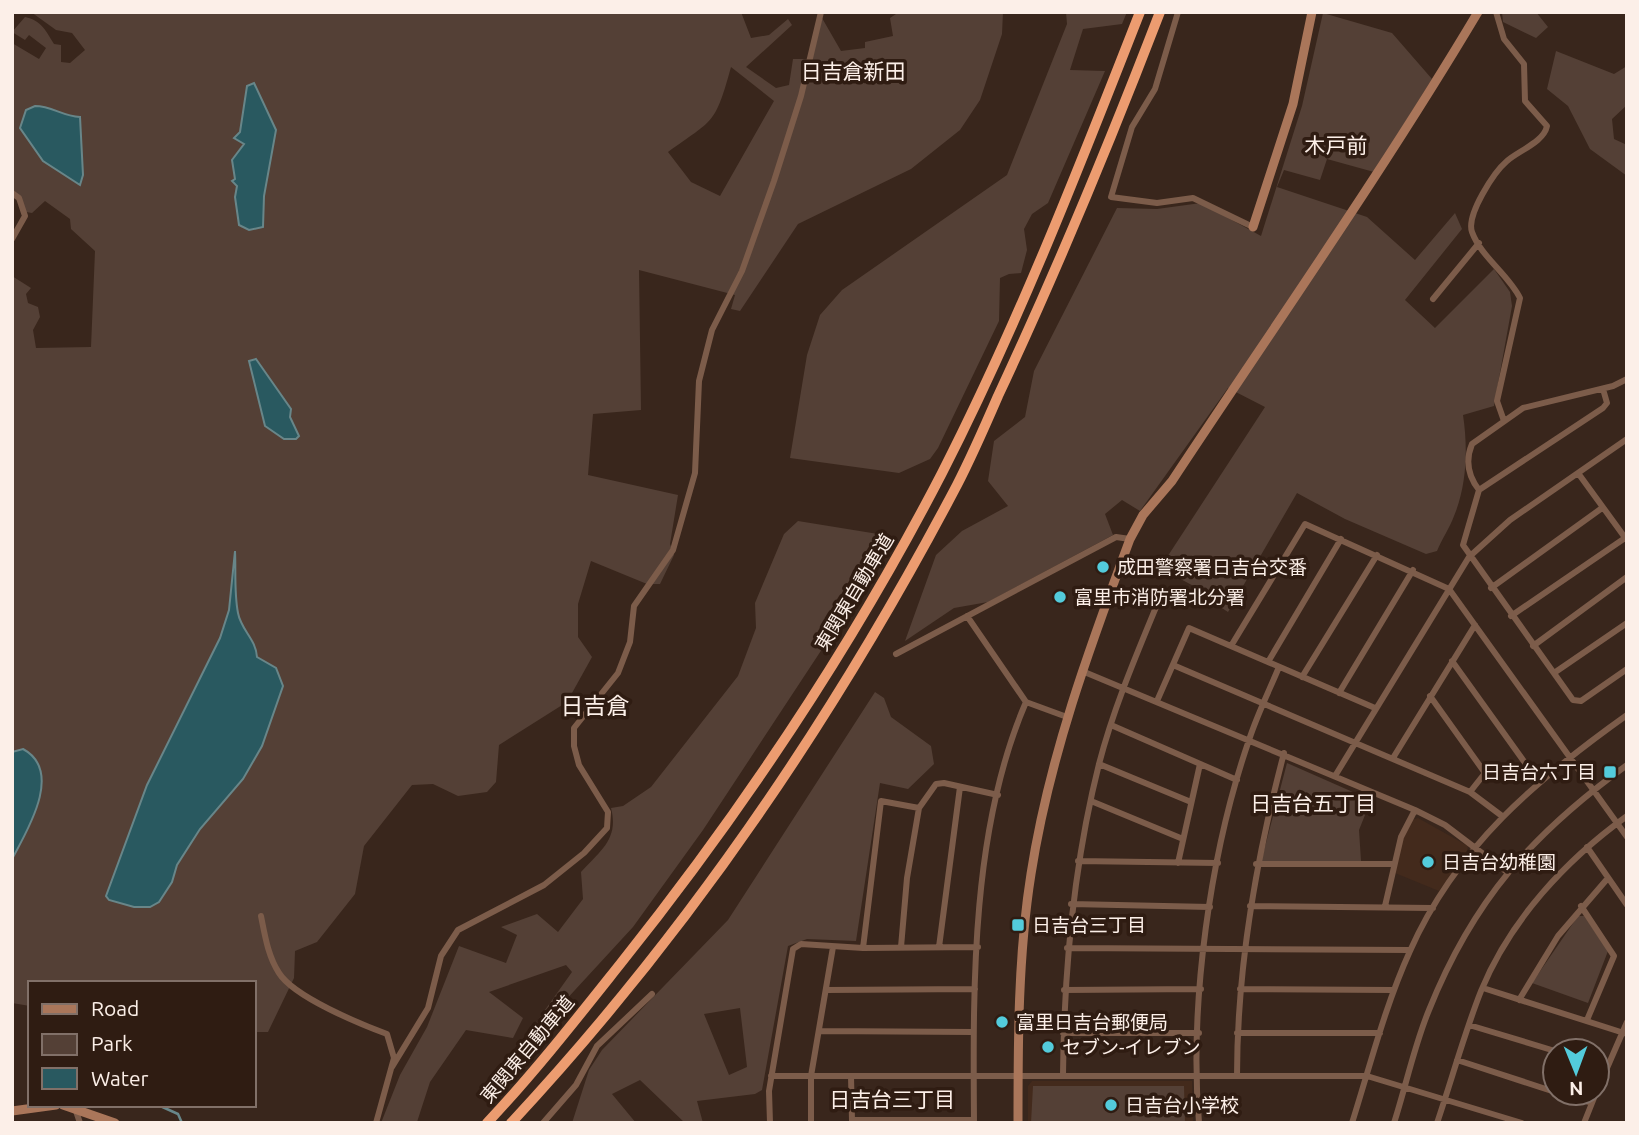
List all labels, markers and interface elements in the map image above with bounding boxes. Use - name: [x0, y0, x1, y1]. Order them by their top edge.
- district label: 日吉倉新田: [801, 59, 906, 83]
- district label: 木戸前: [1305, 133, 1368, 157]
- street label: 東関東自動車道: [810, 529, 898, 655]
- place label: 成田警察署日吉台交番: [1117, 556, 1307, 578]
- marker: 成田警察署日吉台交番: [1095, 559, 1111, 575]
- place label: 富里市消防署北分署: [1074, 586, 1245, 608]
- marker: 富里市消防署北分署: [1052, 589, 1068, 605]
- district label: 日吉倉: [561, 693, 630, 718]
- place label: 日吉台六丁目: [1482, 761, 1596, 783]
- marker: 日吉台六丁目: [1602, 764, 1618, 780]
- district label: 日吉台五丁目: [1250, 791, 1376, 815]
- place label: 日吉台幼稚園: [1442, 851, 1556, 873]
- marker: 日吉台幼稚園: [1420, 854, 1436, 870]
- place label: 日吉台三丁目: [1032, 914, 1146, 936]
- marker: 日吉台三丁目: [1010, 917, 1026, 933]
- legend: [28, 981, 256, 1107]
- street label: 東関東自動車道: [476, 991, 578, 1107]
- text: Road: [91, 996, 139, 1020]
- place label: 富里日吉台郵便局: [1016, 1011, 1168, 1033]
- marker: 富里日吉台郵便局: [994, 1014, 1010, 1030]
- text: Park: [91, 1031, 133, 1055]
- place label: セブン-イレブン: [1062, 1036, 1201, 1058]
- north arrow: [1541, 1037, 1611, 1107]
- marker: セブン-イレブン: [1040, 1039, 1056, 1055]
- text: Water: [91, 1066, 149, 1090]
- text: N: [1569, 1078, 1584, 1100]
- district label: 日吉台三丁目: [829, 1087, 955, 1111]
- place label: 日吉台小学校: [1125, 1094, 1239, 1116]
- marker: 日吉台小学校: [1103, 1097, 1119, 1113]

